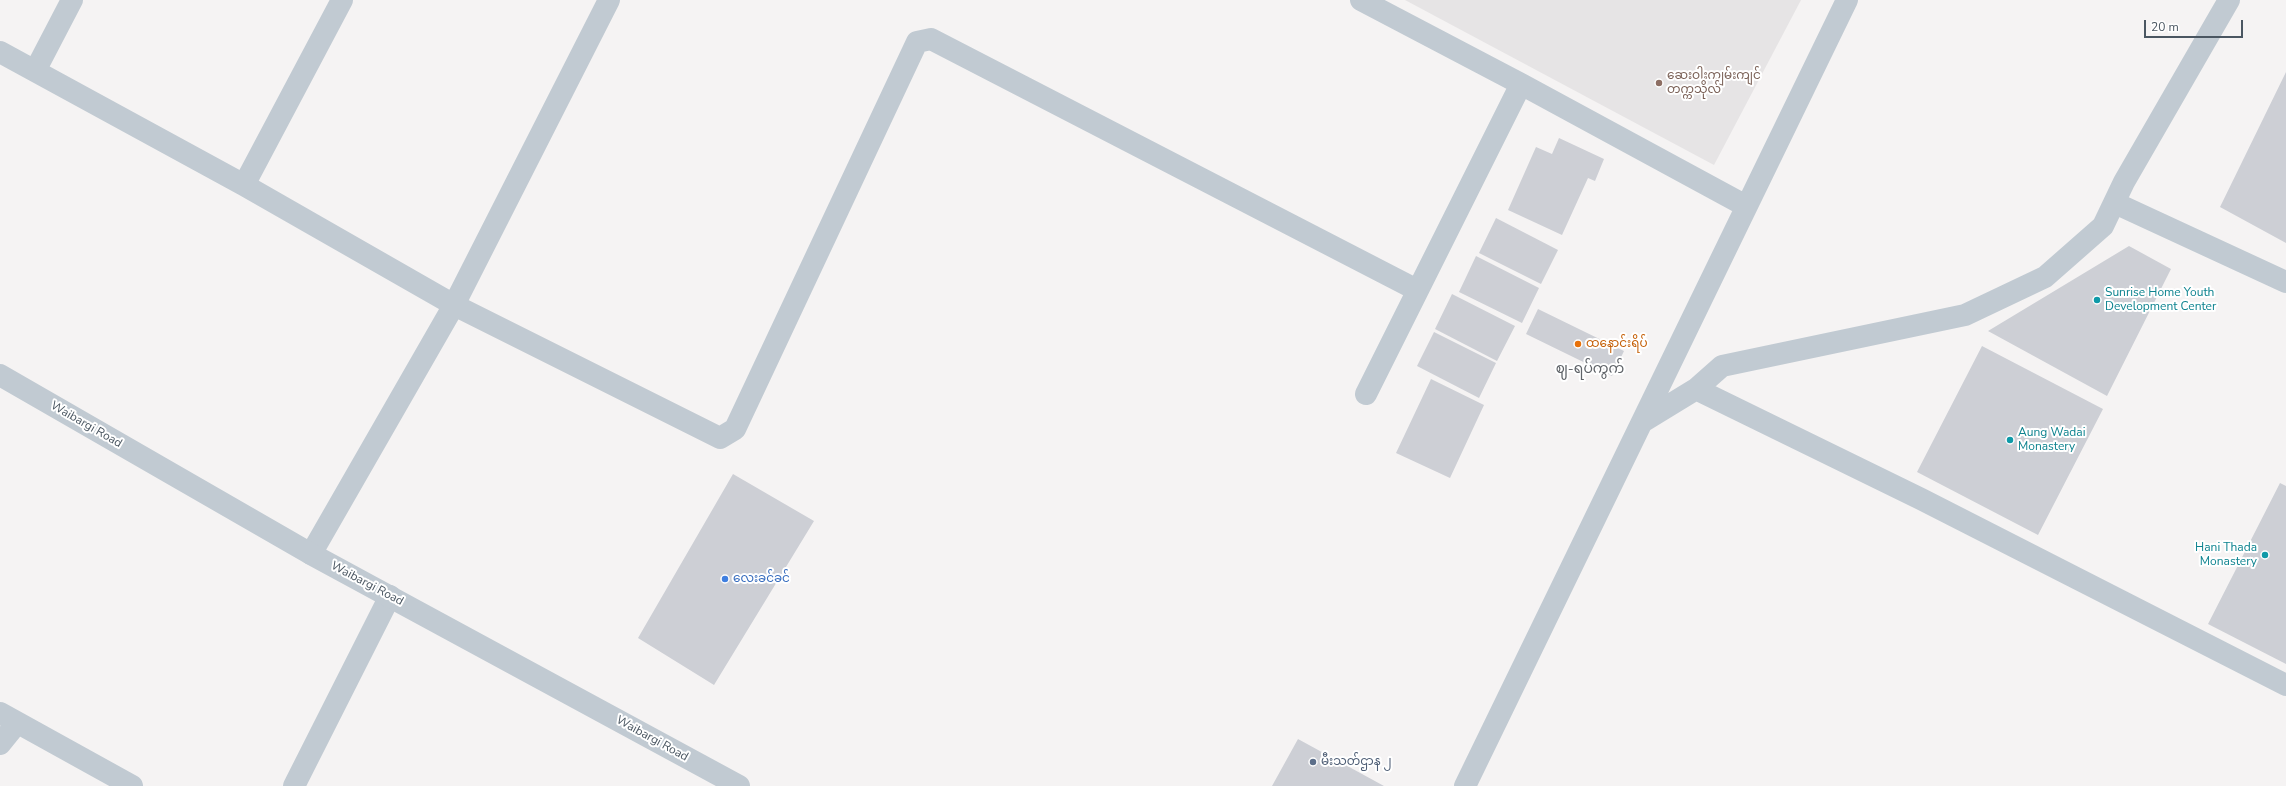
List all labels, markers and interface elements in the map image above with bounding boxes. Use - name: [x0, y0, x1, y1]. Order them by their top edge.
- scale bar: [2146, 12, 2245, 38]
- text: 20 m: [2151, 19, 2179, 35]
- place label: ဆေးဝါးကျွမ်းကျင် တက္ကသိုလ်: [1667, 69, 1761, 97]
- marker: ဆေးဝါးကျွမ်းကျင် တက္ကသိုလ်: [1654, 78, 1664, 88]
- place label: Sunrise Home Youth Development Center: [2105, 286, 2216, 314]
- marker: Sunrise Home Youth Development Center: [2092, 295, 2102, 305]
- place label: ထနောင်းရိပ်: [1586, 337, 1648, 351]
- marker: ထနောင်းရိပ်: [1573, 339, 1583, 349]
- district label: ဈ-ရပ်ကွက်: [1556, 362, 1624, 378]
- street label: Waibargi Road: [48, 399, 124, 451]
- place label: Aung Wadai Monastery: [2018, 426, 2085, 454]
- marker: Aung Wadai Monastery: [2005, 435, 2015, 445]
- place label: Hani Thada Monastery: [2195, 541, 2257, 569]
- marker: Hani Thada Monastery: [2260, 550, 2270, 560]
- street label: Waibargi Road: [328, 559, 406, 609]
- place label: လေးခင်ခင်: [733, 572, 790, 586]
- marker: လေးခင်ခင်: [720, 574, 730, 584]
- street label: Waibargi Road: [613, 713, 691, 765]
- place label: မီးသတ်ဌာန ၂: [1321, 755, 1392, 769]
- marker: မီးသတ်ဌာန ၂: [1308, 757, 1318, 767]

